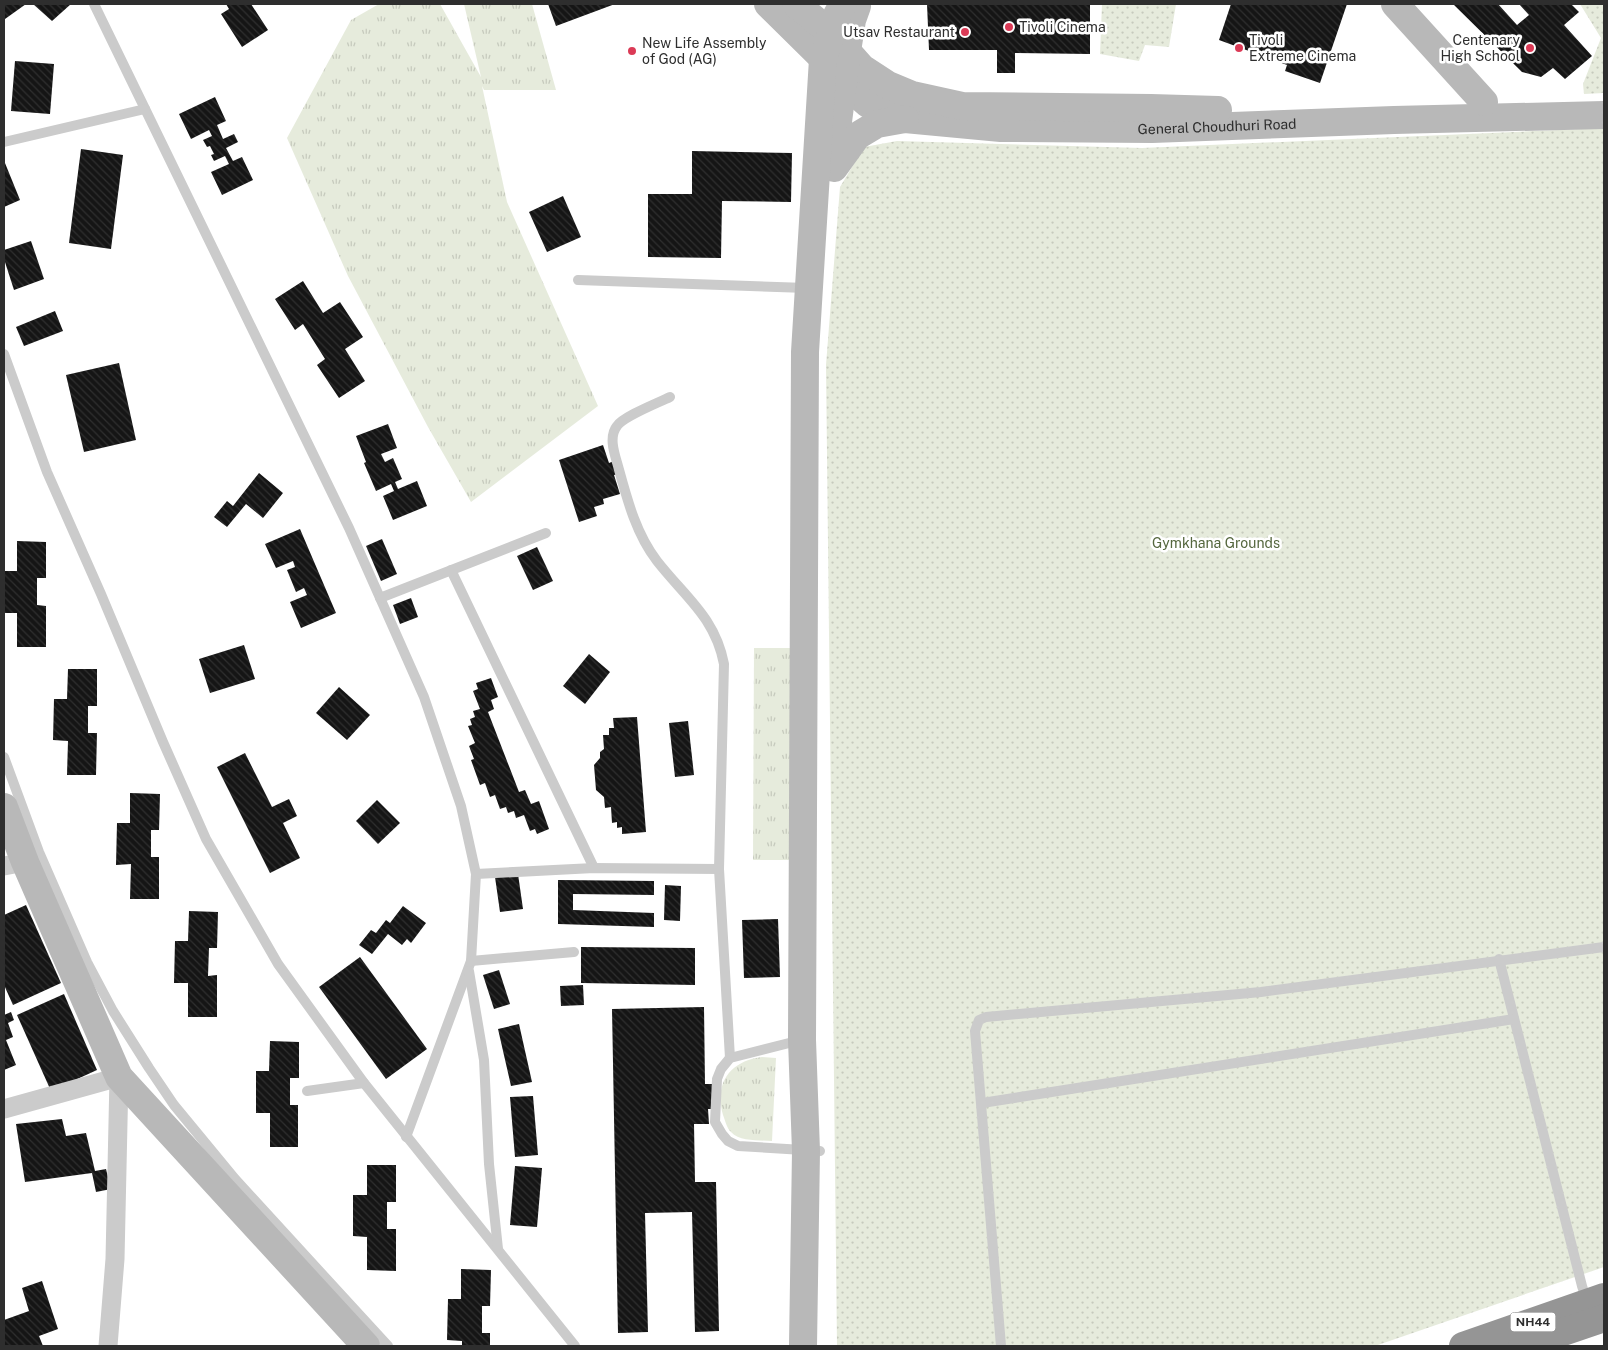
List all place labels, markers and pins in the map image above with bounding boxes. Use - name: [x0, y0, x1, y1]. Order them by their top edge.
- place label: Tivoli Cinema: [1019, 19, 1106, 35]
- marker: Tivoli Cinema: [1003, 21, 1015, 33]
- place label: Utsav Restaurant: [843, 24, 955, 40]
- marker: Utsav Restaurant: [959, 26, 971, 38]
- place label: Tivoli Extreme Cinema: [1249, 32, 1356, 64]
- place label: Centenary High School: [1441, 32, 1521, 64]
- place label: New Life Assembly of God (AG): [642, 35, 767, 67]
- marker: Tivoli Extreme Cinema: [1233, 42, 1245, 54]
- marker: Centenary High School: [1524, 42, 1536, 54]
- marker: New Life Assembly of God (AG): [626, 45, 638, 57]

